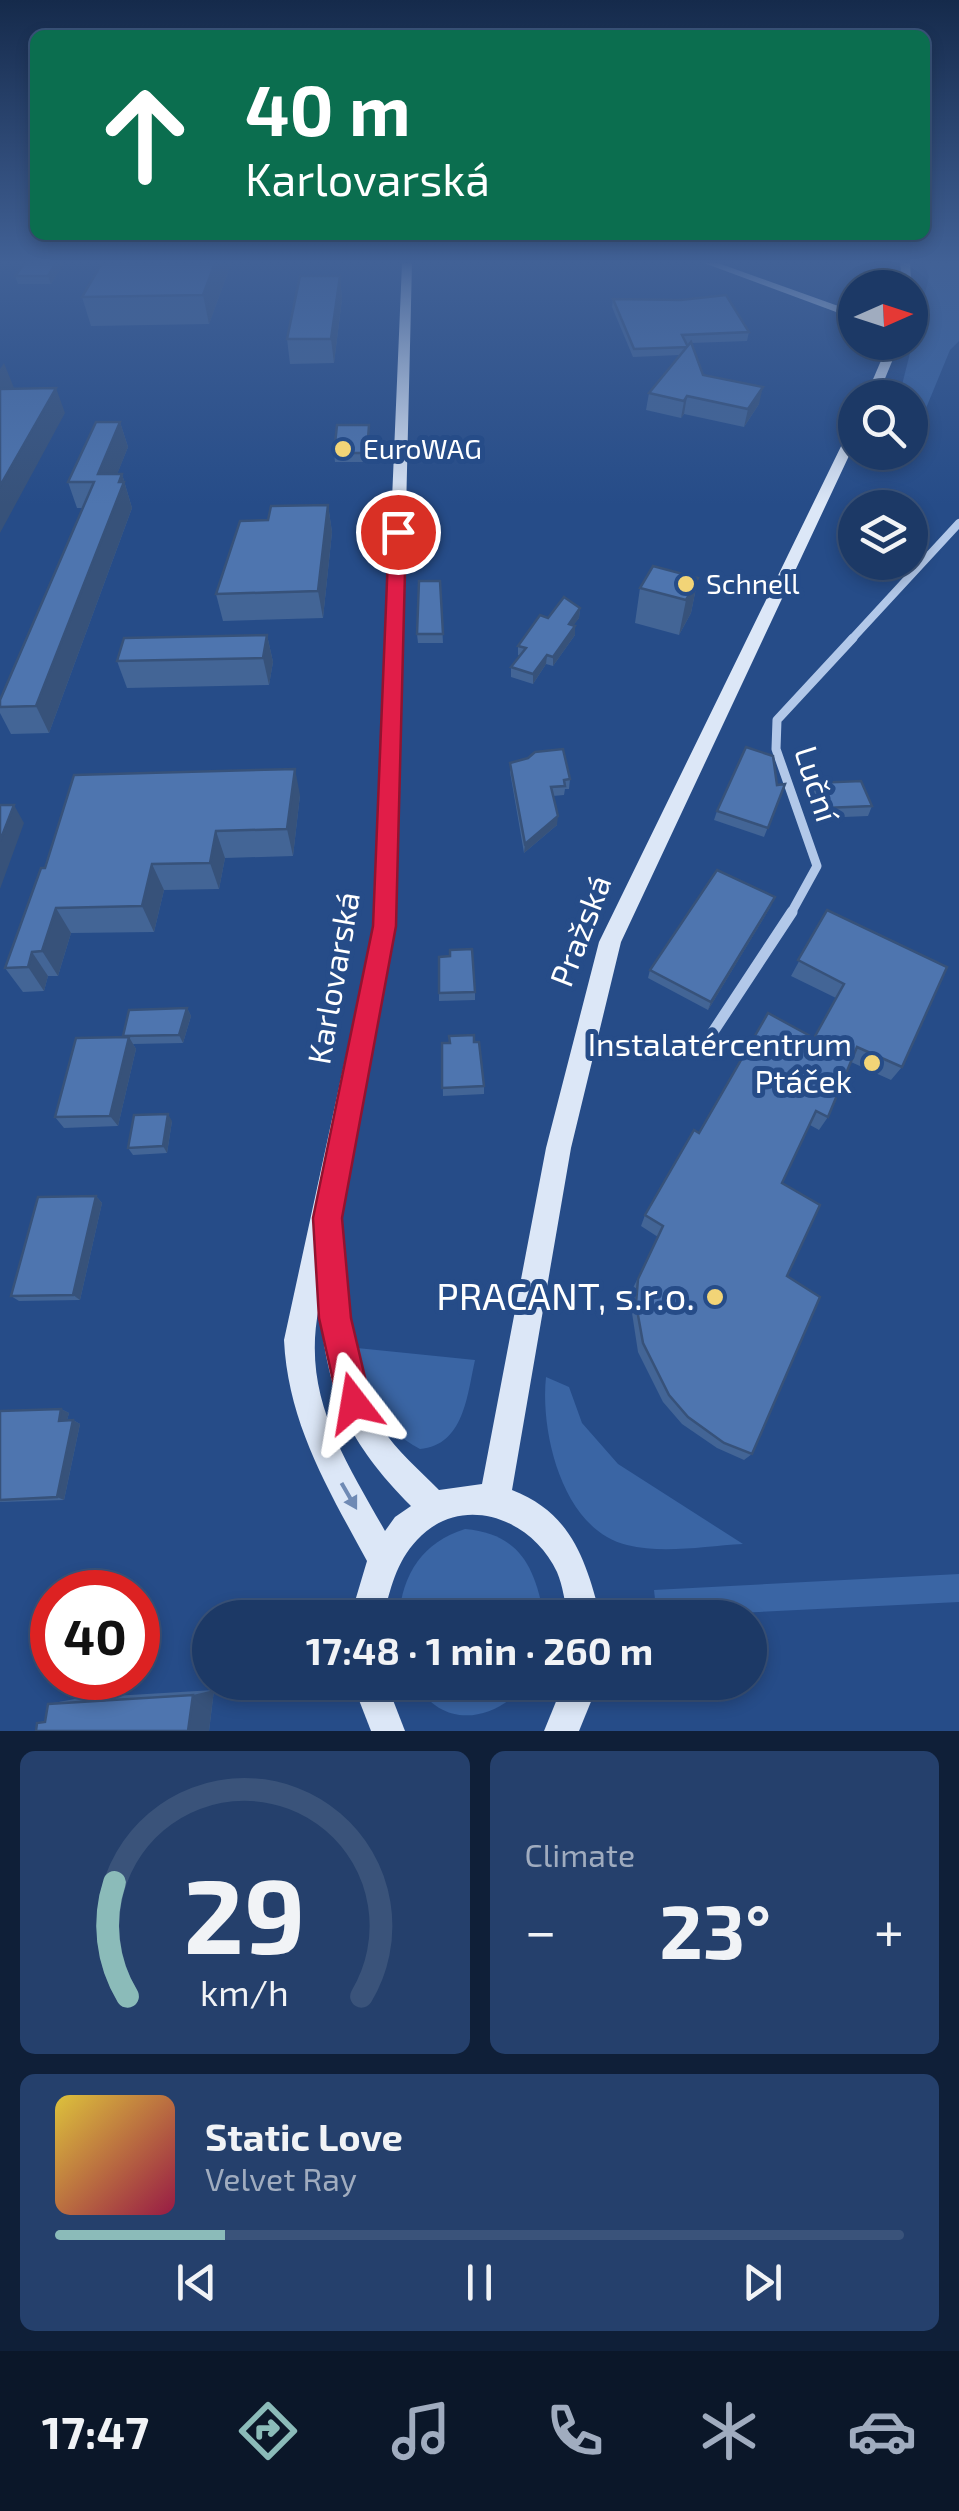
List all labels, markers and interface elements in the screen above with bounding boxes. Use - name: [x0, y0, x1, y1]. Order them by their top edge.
- text: 40 m: [245, 66, 411, 150]
- icon: ahead: [80, 70, 210, 200]
- text: Karlovarská: [245, 151, 490, 205]
- north arrow: [838, 270, 928, 360]
- map controls: [838, 270, 928, 580]
- button: search: [838, 380, 928, 470]
- place label: EuroWAG: [363, 431, 482, 465]
- marker: EuroWAG: [332, 438, 354, 460]
- pin: [356, 490, 441, 575]
- button: layers: [838, 490, 928, 580]
- icon: arrive: [371, 505, 426, 560]
- place label: Schnell: [706, 566, 800, 600]
- marker: Schnell: [675, 573, 697, 595]
- street label: Luční: [788, 741, 848, 827]
- street label: Pražská: [541, 869, 618, 991]
- street label: Karlovarská: [298, 889, 366, 1067]
- place label: Instalatércentrum Ptáček: [588, 1024, 852, 1099]
- marker: Instalatércentrum Ptáček: [861, 1052, 883, 1074]
- place label: PRACANT, s.r.o.: [436, 1272, 695, 1318]
- marker: PRACANT, s.r.o.: [704, 1286, 726, 1308]
- position arrow: [302, 1351, 406, 1455]
- one-way arrow: [340, 1482, 357, 1510]
- speed limit sign: 40: [30, 1570, 160, 1700]
- text: 17:48 · 1 min · 260 m: [306, 1627, 653, 1673]
- text: Climate: [525, 1835, 635, 1873]
- text: 29: [184, 1850, 306, 1975]
- text: 23°: [659, 1884, 771, 1974]
- text: −: [525, 1896, 557, 1962]
- text: +: [874, 1896, 904, 1962]
- text: km/h: [200, 1970, 289, 2013]
- text: Static Love: [205, 2113, 403, 2159]
- text: Velvet Ray: [205, 2159, 357, 2197]
- icon: previous: [169, 2255, 224, 2310]
- icon: pause: [452, 2255, 507, 2310]
- icon: next: [735, 2255, 790, 2310]
- icon: directions: [233, 2396, 303, 2466]
- icon: music: [386, 2396, 456, 2466]
- icon: phone: [540, 2396, 610, 2466]
- icon: climate: [694, 2396, 764, 2466]
- icon: car: [847, 2396, 917, 2466]
- text: 17:47: [42, 2404, 149, 2458]

